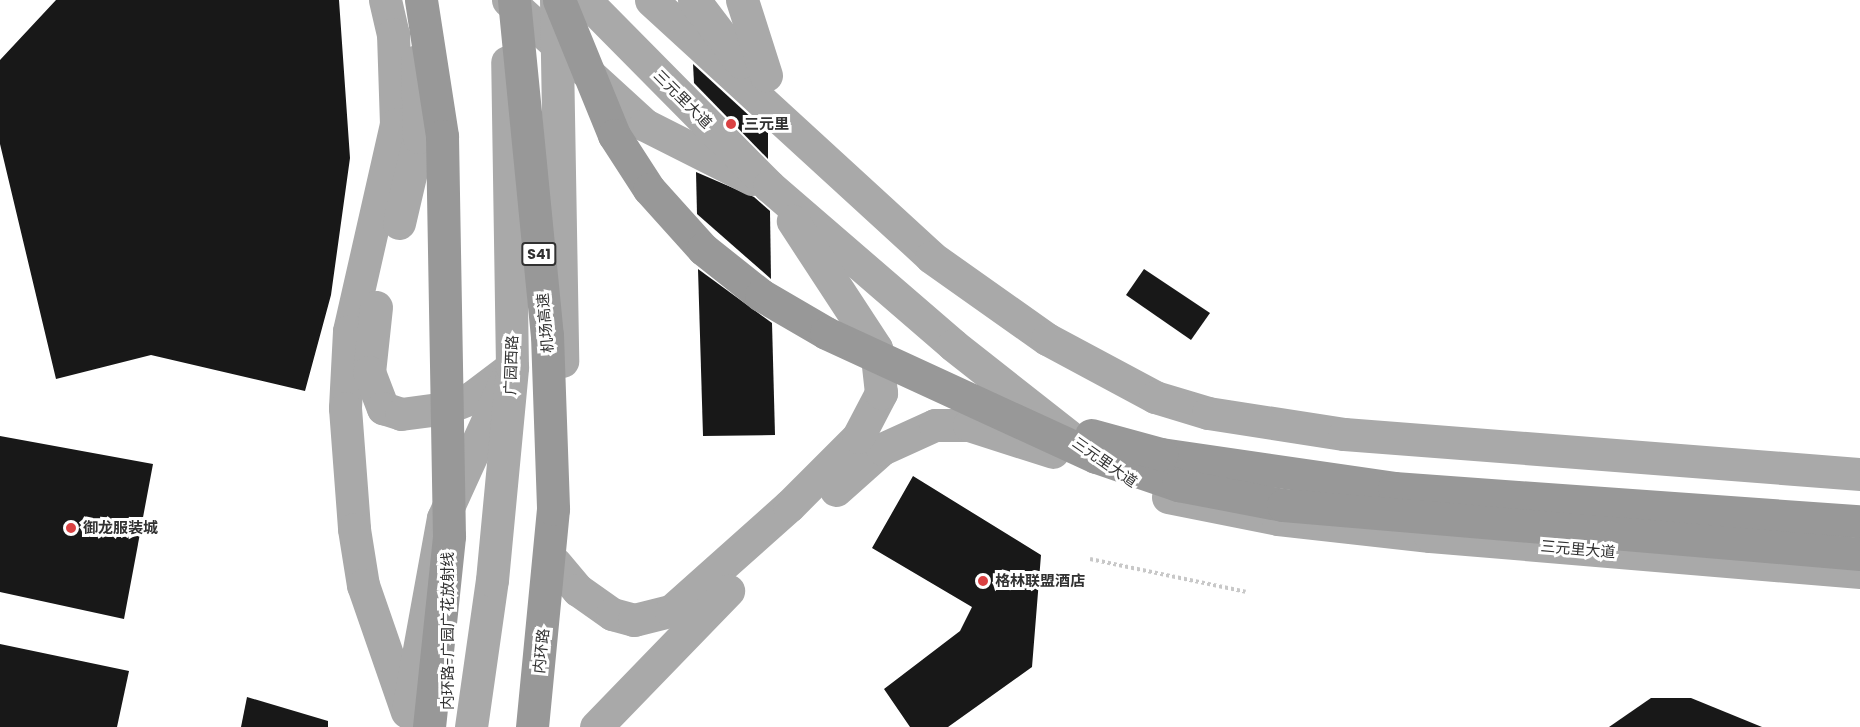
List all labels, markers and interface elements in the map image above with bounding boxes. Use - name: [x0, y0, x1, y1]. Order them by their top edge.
- street label: 三元里大道: [650, 66, 716, 132]
- marker: 三元里: [722, 115, 740, 133]
- place label: 三元里: [744, 115, 789, 133]
- road number: S41: [521, 243, 557, 265]
- street label: 机场高速: [533, 292, 557, 354]
- street label: 广园西路: [501, 335, 521, 395]
- street label: 三元里大道: [1069, 433, 1141, 491]
- place label: 御龙服装城: [83, 519, 158, 537]
- marker: 御龙服装城: [64, 521, 78, 535]
- street label: 三元里大道: [1540, 537, 1616, 561]
- street label: 内环路-广园广花放射线: [439, 552, 457, 710]
- place label: 格林联盟酒店: [995, 572, 1085, 590]
- marker: 格林联盟酒店: [976, 574, 990, 588]
- street label: 内环路: [530, 628, 552, 674]

